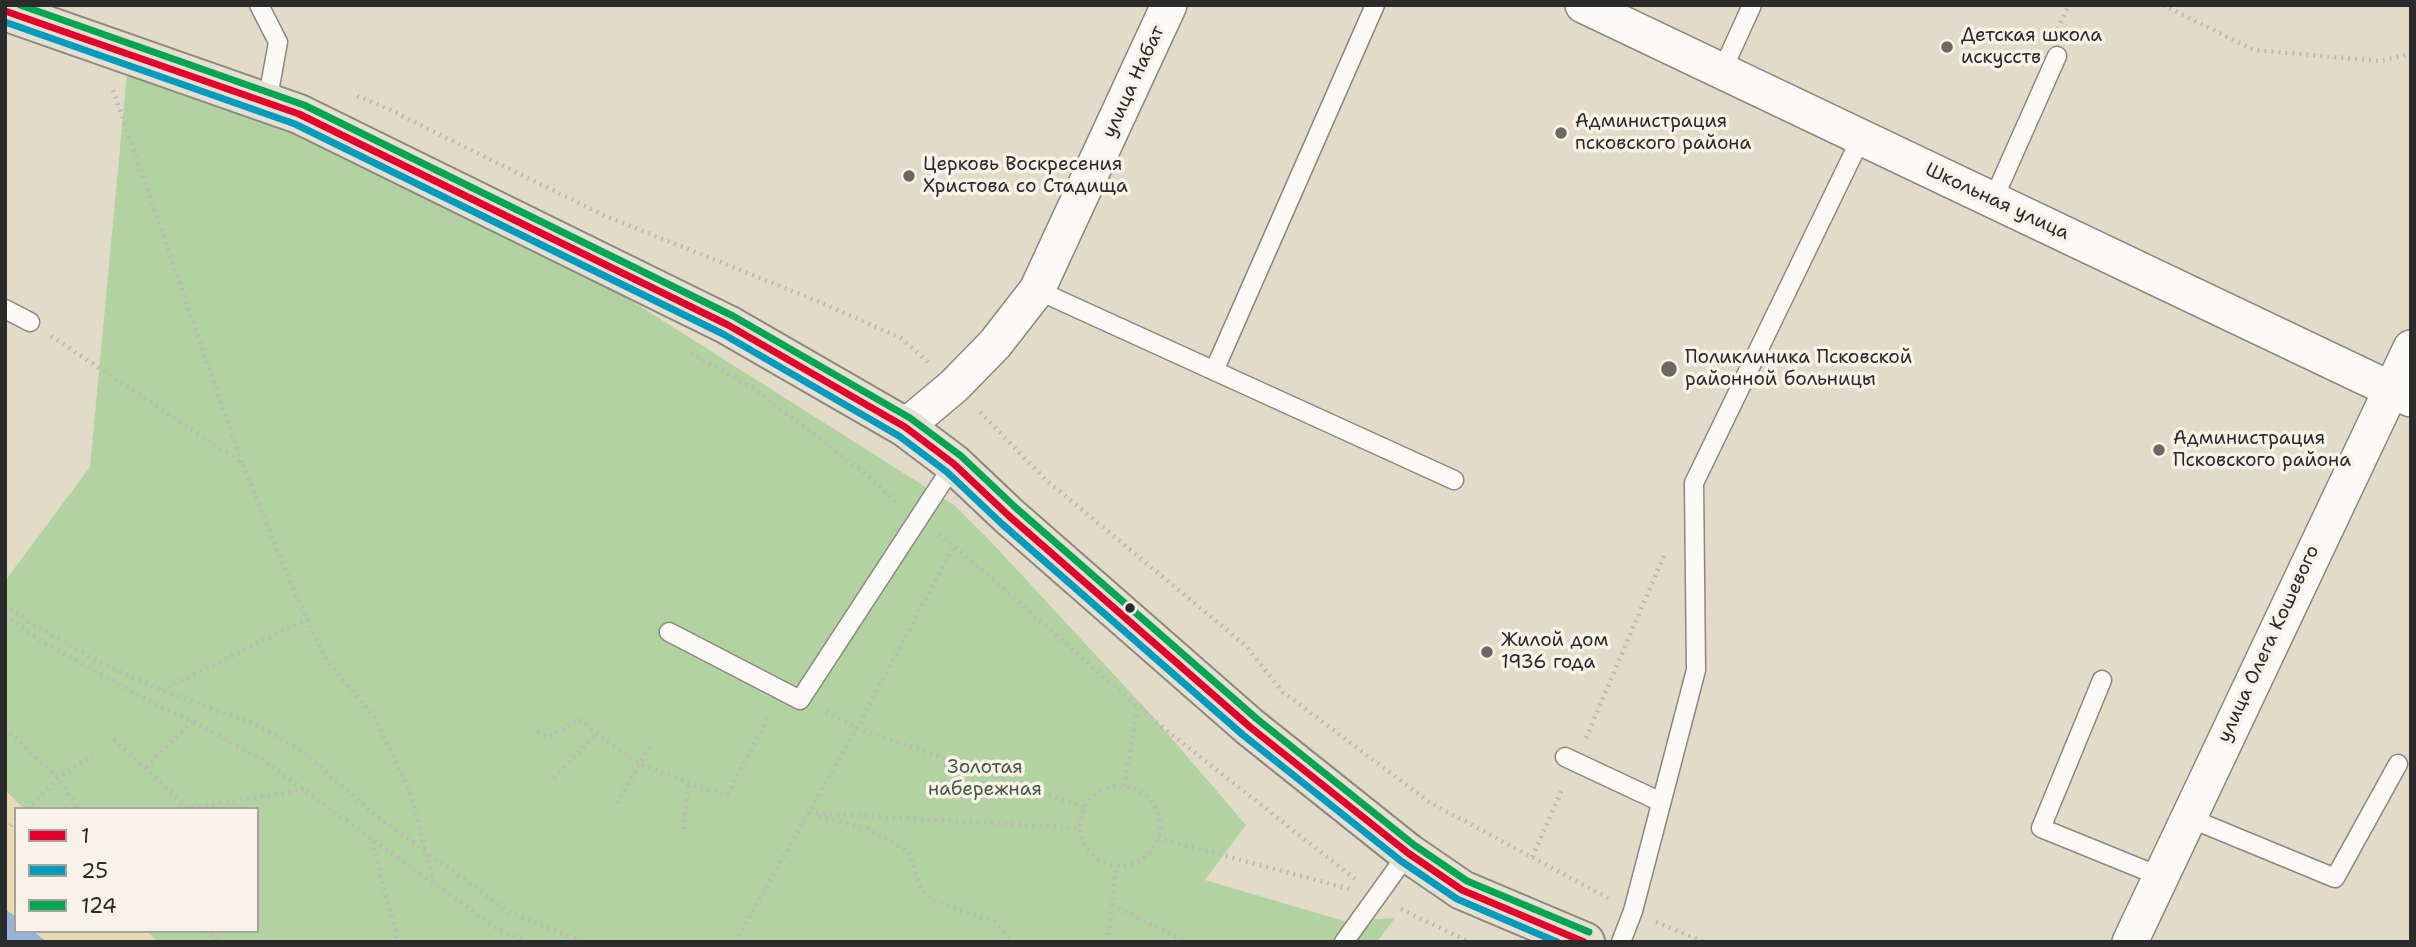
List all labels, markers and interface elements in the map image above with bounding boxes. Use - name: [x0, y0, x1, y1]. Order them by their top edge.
- street label: улица Набат: [1098, 22, 1170, 142]
- place label: Детская школа искусств: [1961, 25, 2102, 69]
- marker: Детская школа искусств: [1939, 39, 1955, 55]
- place label: Администрация псковского района: [1575, 111, 1751, 155]
- marker: Администрация псковского района: [1553, 125, 1569, 141]
- place label: Церковь Воскресения Христова со Стадища: [923, 154, 1128, 198]
- street label: Школьная улица: [1921, 159, 2073, 245]
- marker: Церковь Воскресения Христова со Стадища: [901, 168, 917, 184]
- place label: Поликлиника Псковской районной больницы: [1685, 347, 1912, 391]
- marker: Поликлиника Псковской районной больницы: [1659, 359, 1679, 379]
- place label: Администрация Псковского района: [2173, 428, 2351, 472]
- marker: Администрация Псковского района: [2151, 442, 2167, 458]
- street label: улица Олега Кошевого: [2213, 542, 2325, 746]
- unlabelled marker: [1123, 601, 1137, 615]
- place label: Жилой дом 1936 года: [1501, 630, 1608, 674]
- marker: Жилой дом 1936 года: [1479, 644, 1495, 660]
- park label: Золотая набережная: [928, 757, 1042, 801]
- legend: [14, 807, 259, 933]
- text: 1: [81, 822, 90, 850]
- text: 25: [81, 857, 108, 885]
- text: 124: [81, 892, 117, 920]

